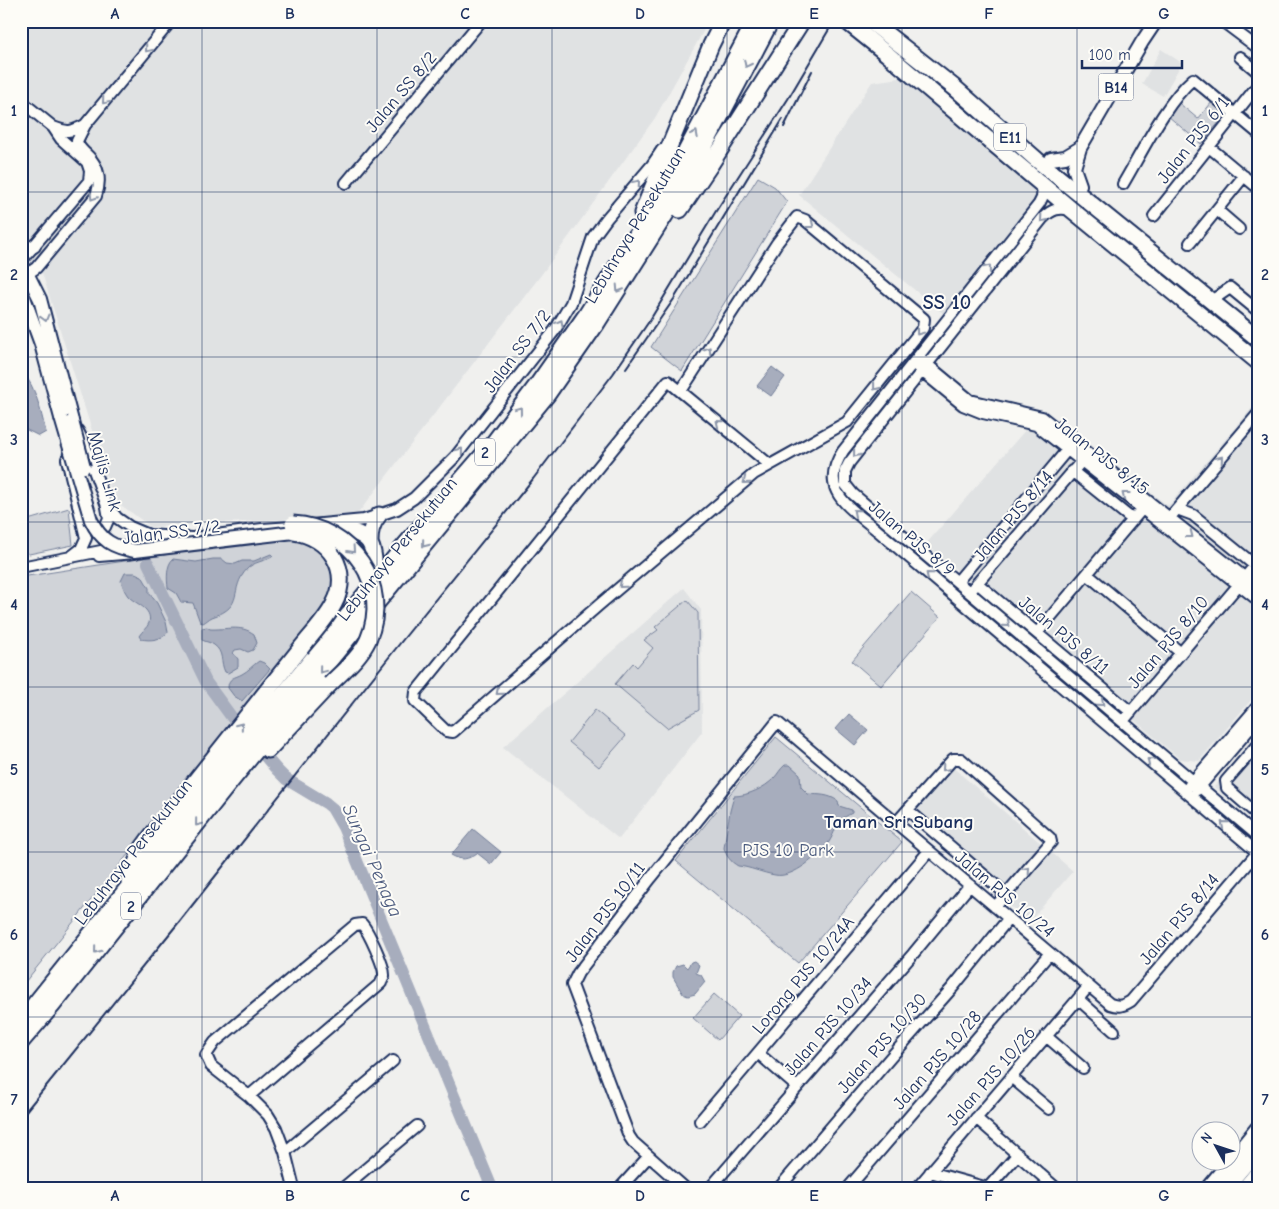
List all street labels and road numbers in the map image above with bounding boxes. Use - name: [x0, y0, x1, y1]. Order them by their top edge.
- street label: Jalan SS 8/2: [361, 48, 441, 137]
- road number: B14: [1098, 74, 1134, 100]
- street label: Jalan PJS 6/1: [1153, 93, 1234, 188]
- road number: E11: [994, 124, 1026, 150]
- street label: Lebuhraya Persekutuan: [580, 143, 690, 307]
- street label: Jalan SS 7/2: [479, 306, 555, 397]
- street label: Jalan PJS 8/15: [1050, 413, 1153, 500]
- street label: Majlis Link: [83, 429, 126, 514]
- road number: 2: [475, 438, 495, 466]
- street label: Jalan PJS 8/14: [969, 466, 1058, 566]
- street label: Lebuhraya Persekutuan: [333, 473, 462, 625]
- street label: Jalan PJS 8/9: [864, 496, 959, 581]
- street label: Jalan SS 7/2: [121, 516, 221, 549]
- street label: Jalan PJS 8/11: [1014, 592, 1113, 679]
- street label: Jalan PJS 8/10: [1123, 592, 1213, 693]
- street label: Lebuhraya Persekutuan: [70, 775, 197, 929]
- street label: Jalan PJS 10/24: [951, 847, 1059, 942]
- street label: Jalan PJS 10/11: [561, 858, 650, 967]
- street label: Jalan PJS 8/14: [1135, 869, 1224, 969]
- road number: 2: [121, 892, 141, 919]
- street label: Lorong PJS 10/24A: [748, 912, 859, 1039]
- street label: Jalan PJS 10/34: [780, 973, 877, 1080]
- street label: Jalan PJS 10/30: [833, 989, 932, 1098]
- street label: Jalan PJS 10/28: [889, 1007, 986, 1114]
- street label: Jalan PJS 10/26: [943, 1022, 1040, 1130]

